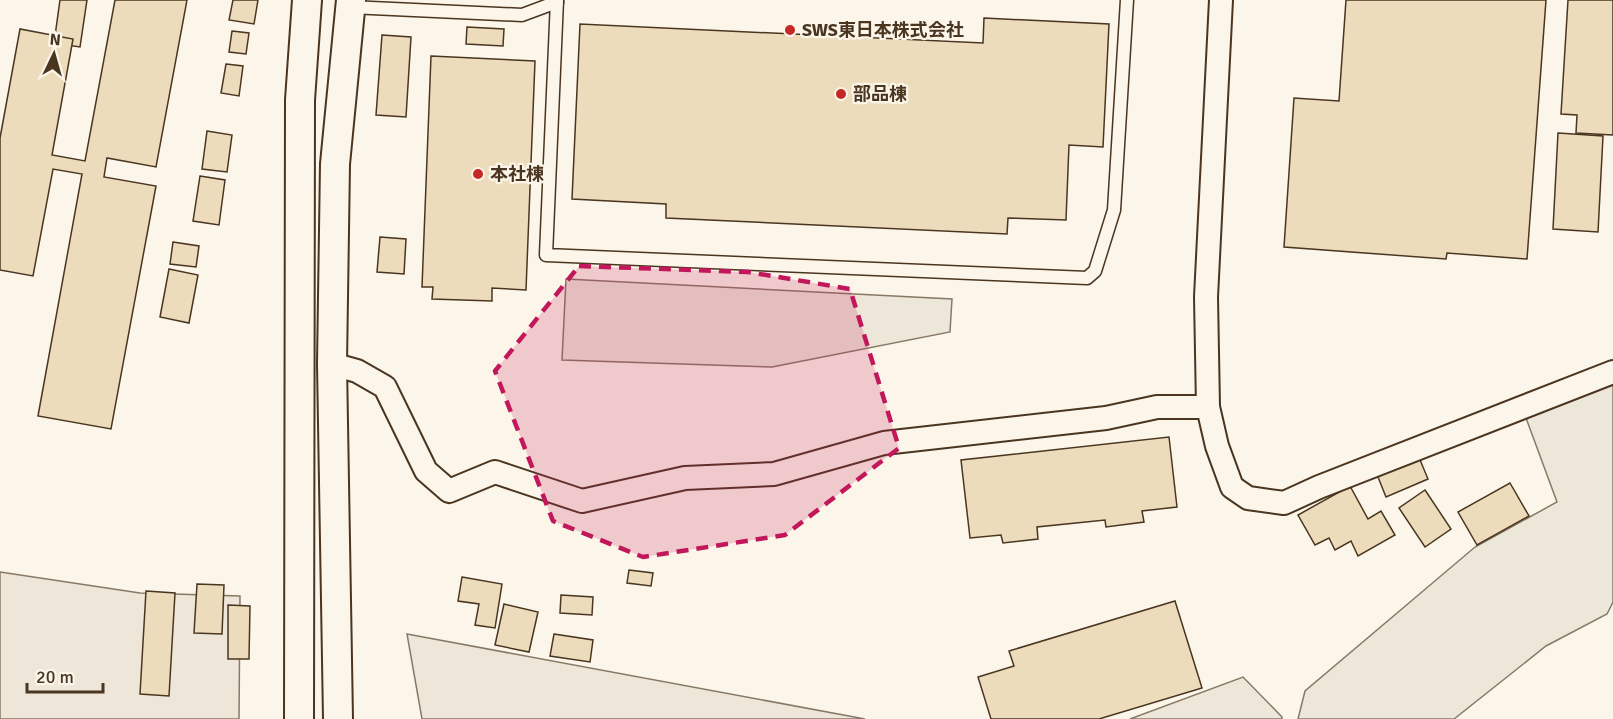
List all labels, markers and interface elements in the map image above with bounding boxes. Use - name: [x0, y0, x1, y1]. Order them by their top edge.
- place label: SWS東日本株式会社: [802, 19, 964, 41]
- marker: SWS東日本株式会社: [783, 23, 797, 37]
- north arrow: [24, 24, 84, 84]
- text: N: [49, 30, 62, 51]
- place label: 部品棟: [853, 83, 907, 105]
- marker: 部品棟: [834, 87, 848, 101]
- place label: 本社棟: [490, 163, 544, 185]
- marker: 本社棟: [471, 167, 485, 181]
- scale bar: [27, 656, 104, 694]
- text: 20 m: [36, 666, 74, 688]

